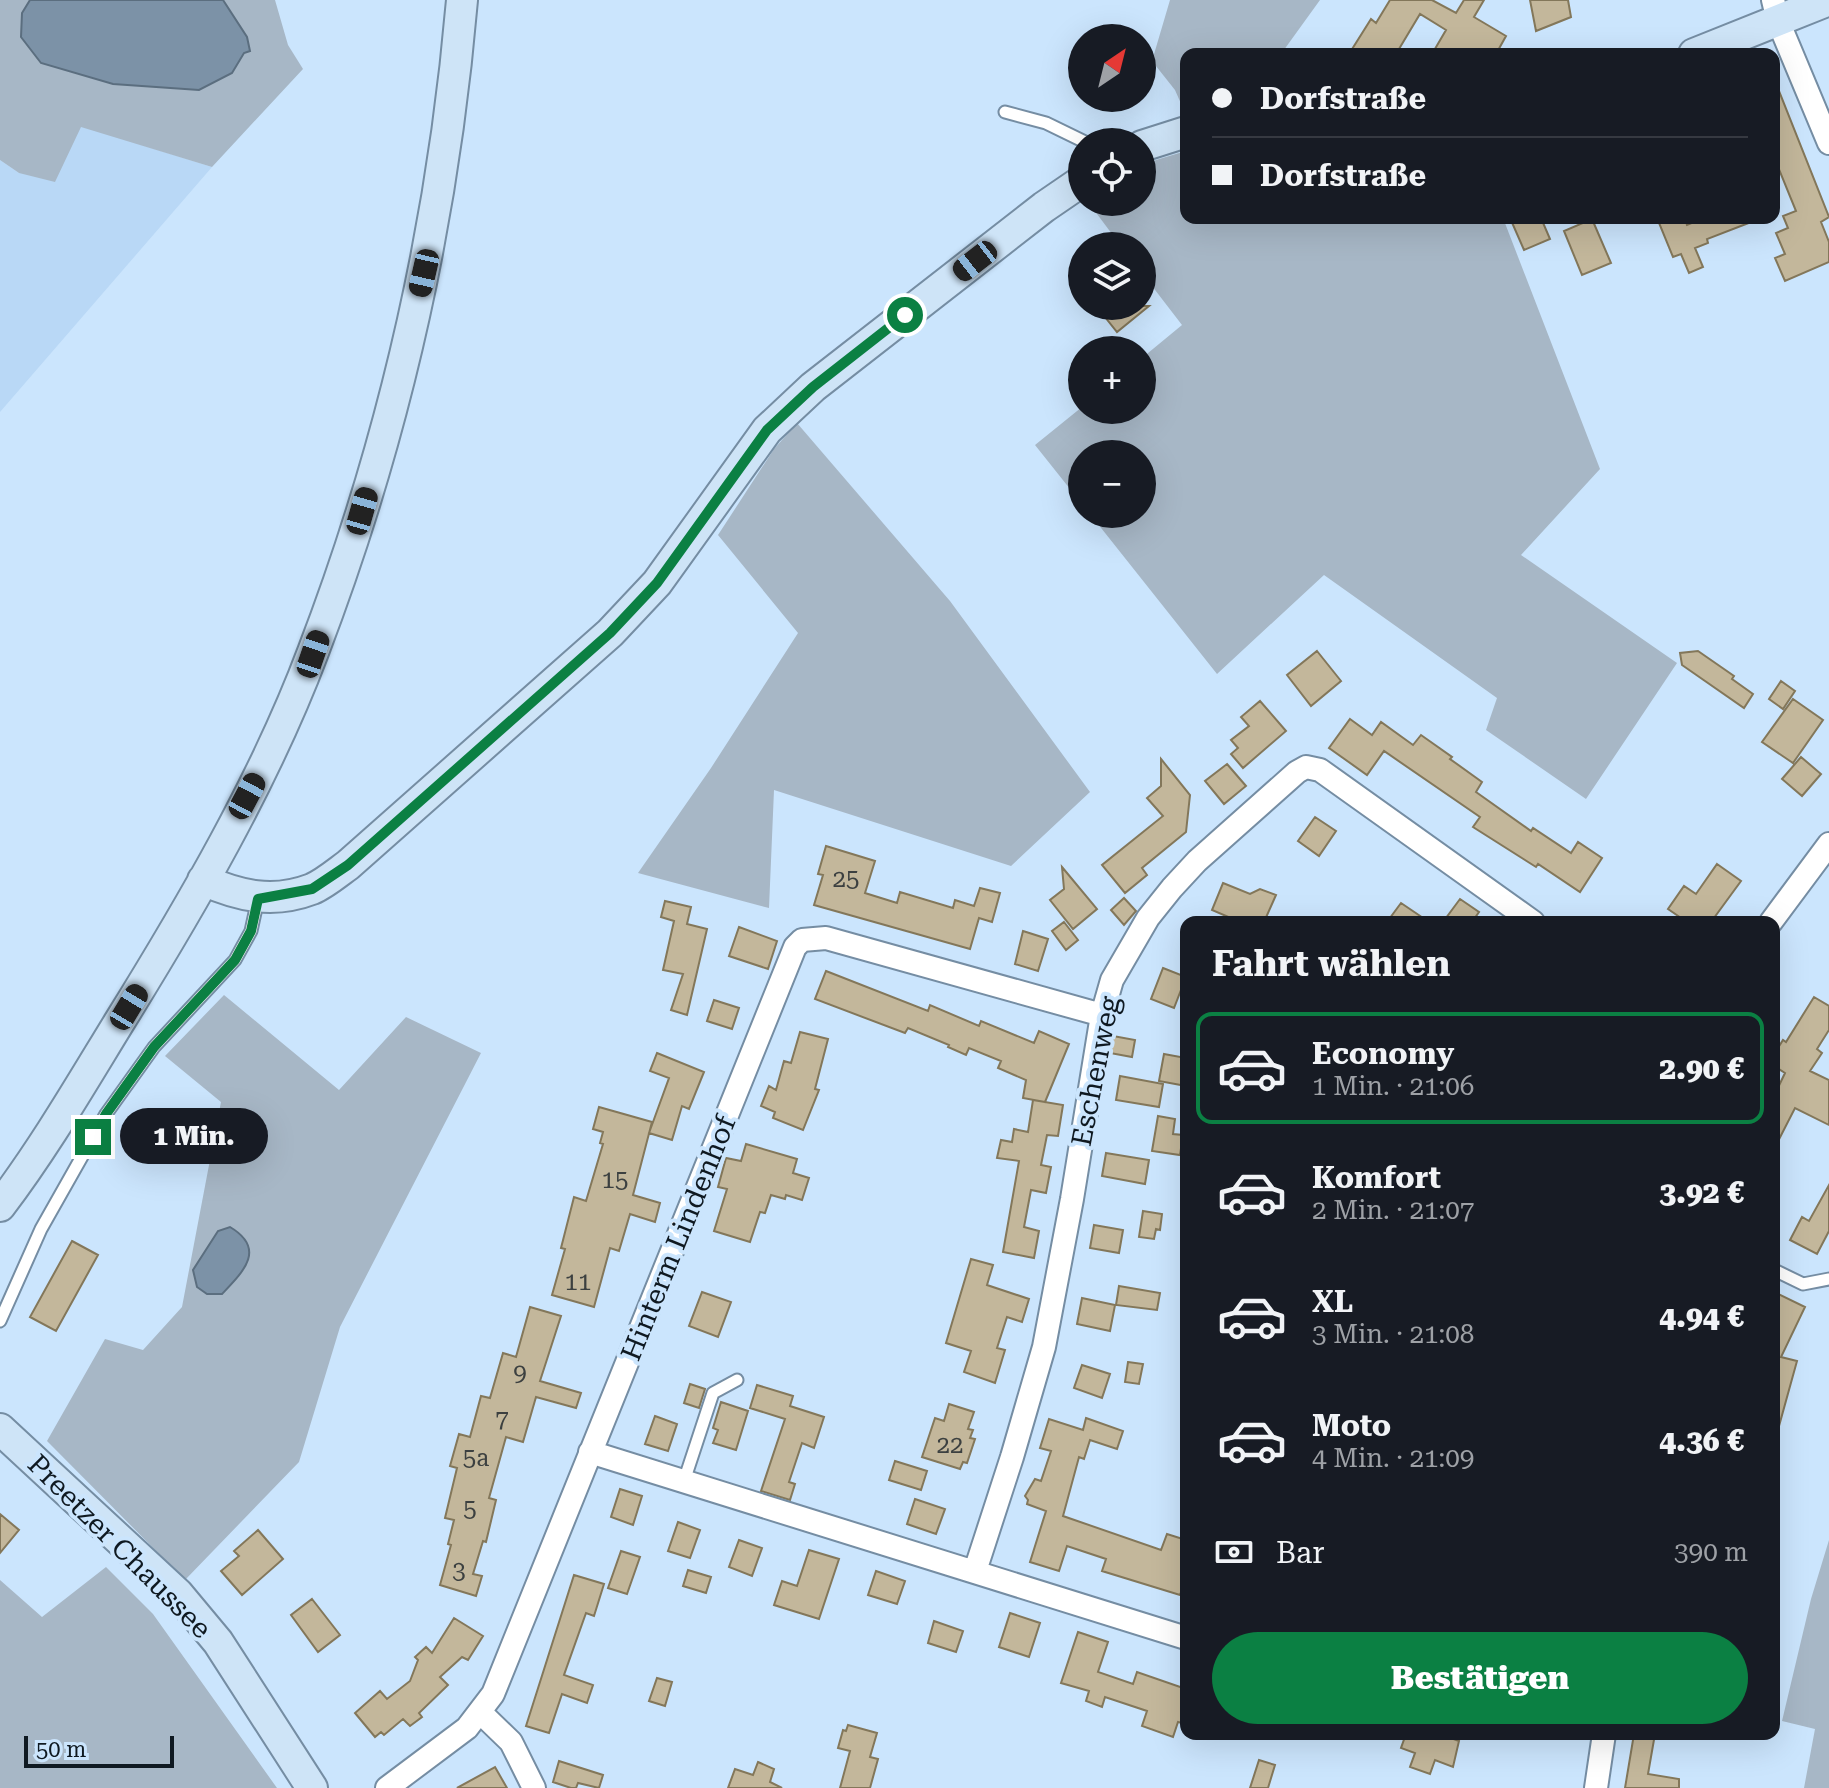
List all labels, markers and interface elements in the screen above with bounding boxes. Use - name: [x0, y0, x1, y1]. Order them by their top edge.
- north arrow: [1068, 24, 1156, 112]
- map controls: [1068, 24, 1156, 528]
- text: Dorfstraße: [1260, 81, 1426, 116]
- button: locate: [1068, 128, 1156, 216]
- text: Dorfstraße: [1260, 158, 1426, 193]
- button: layers: [1068, 232, 1156, 320]
- car: [949, 237, 1001, 285]
- car: [407, 247, 441, 299]
- route start: [887, 297, 923, 333]
- button: +: [1068, 336, 1156, 424]
- button: −: [1068, 440, 1156, 528]
- car: [344, 485, 380, 537]
- car: [294, 627, 332, 681]
- car: [225, 769, 269, 823]
- house number: 25: [833, 865, 859, 893]
- text: Fahrt wählen: [1212, 943, 1450, 985]
- car: [106, 980, 152, 1034]
- street label: Eschenweg: [1065, 993, 1126, 1149]
- icon: car: [1216, 1032, 1288, 1104]
- text: Economy: [1312, 1036, 1454, 1071]
- text: 2.90 €: [1659, 1051, 1744, 1086]
- text: 1 Min. · 21:06: [1312, 1071, 1474, 1101]
- callout: 1 Min.: [121, 1109, 269, 1165]
- street label: Hinterm Lindenhof: [614, 1110, 743, 1365]
- route end: [75, 1119, 111, 1155]
- text: 1 Min.: [153, 1121, 235, 1151]
- icon: car: [1216, 1156, 1288, 1228]
- text: Komfort: [1312, 1160, 1441, 1195]
- house number: 15: [602, 1166, 628, 1194]
- text: 3.92 €: [1659, 1175, 1744, 1210]
- text: 2 Min. · 21:07: [1312, 1195, 1474, 1225]
- house number: 11: [565, 1268, 591, 1296]
- icon: car: [1216, 1280, 1288, 1352]
- text: XL: [1312, 1284, 1353, 1319]
- text: 4.94 €: [1659, 1299, 1744, 1334]
- text: 3 Min. · 21:08: [1312, 1319, 1474, 1349]
- house number: 9: [513, 1359, 527, 1387]
- icon: car: [1216, 1404, 1288, 1476]
- house number: 7: [495, 1405, 509, 1433]
- text: Moto: [1312, 1408, 1391, 1443]
- text: 4.36 €: [1659, 1423, 1744, 1458]
- house number: 22: [937, 1431, 963, 1459]
- text: 4 Min. · 21:09: [1312, 1443, 1474, 1473]
- house number: 5a: [463, 1444, 489, 1472]
- street label: Preetzer Chaussee: [21, 1448, 218, 1645]
- house number: 5: [463, 1495, 477, 1523]
- icon: cash: [1212, 1530, 1256, 1574]
- text: Bar: [1276, 1535, 1325, 1570]
- text: 390 m: [1674, 1537, 1748, 1567]
- house number: 3: [452, 1557, 466, 1585]
- button: Bestätigen: [1212, 1632, 1748, 1724]
- scale bar: [24, 1732, 174, 1768]
- text: 50 m: [36, 1737, 86, 1762]

